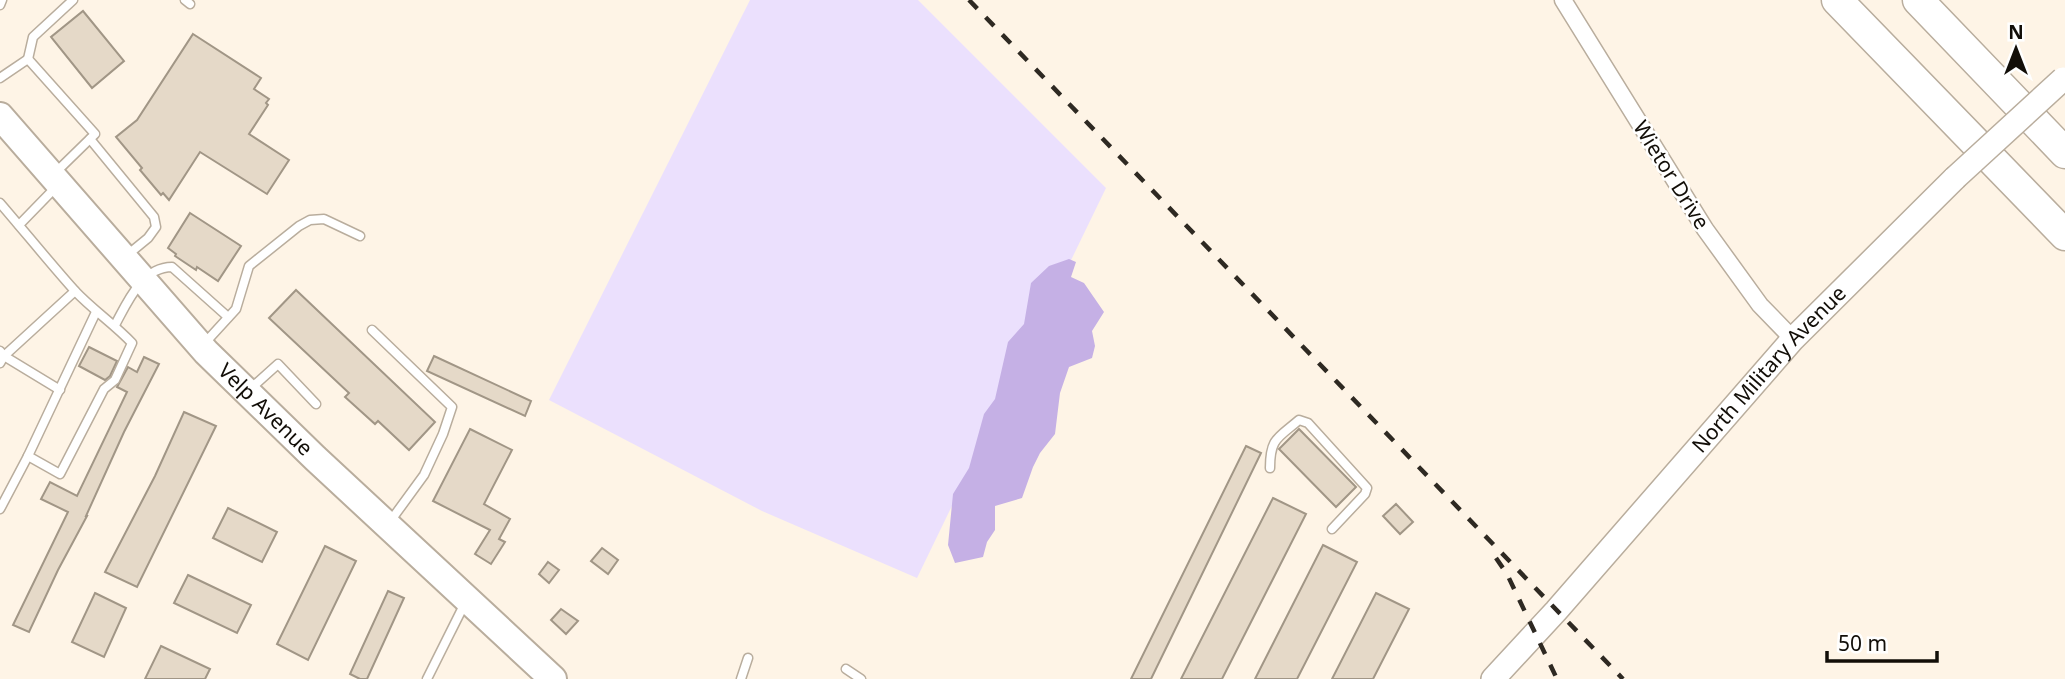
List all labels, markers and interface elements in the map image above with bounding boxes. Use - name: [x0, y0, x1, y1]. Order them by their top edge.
- north arrow: [1981, 14, 2051, 84]
- text: N: [2008, 19, 2024, 45]
- street label: Wietor Drive: [1627, 115, 1716, 234]
- street label: North Military Avenue: [1685, 279, 1852, 458]
- street label: Velp Avenue: [213, 357, 319, 461]
- scale bar: [1827, 620, 1937, 664]
- text: 50 m: [1838, 629, 1887, 657]

